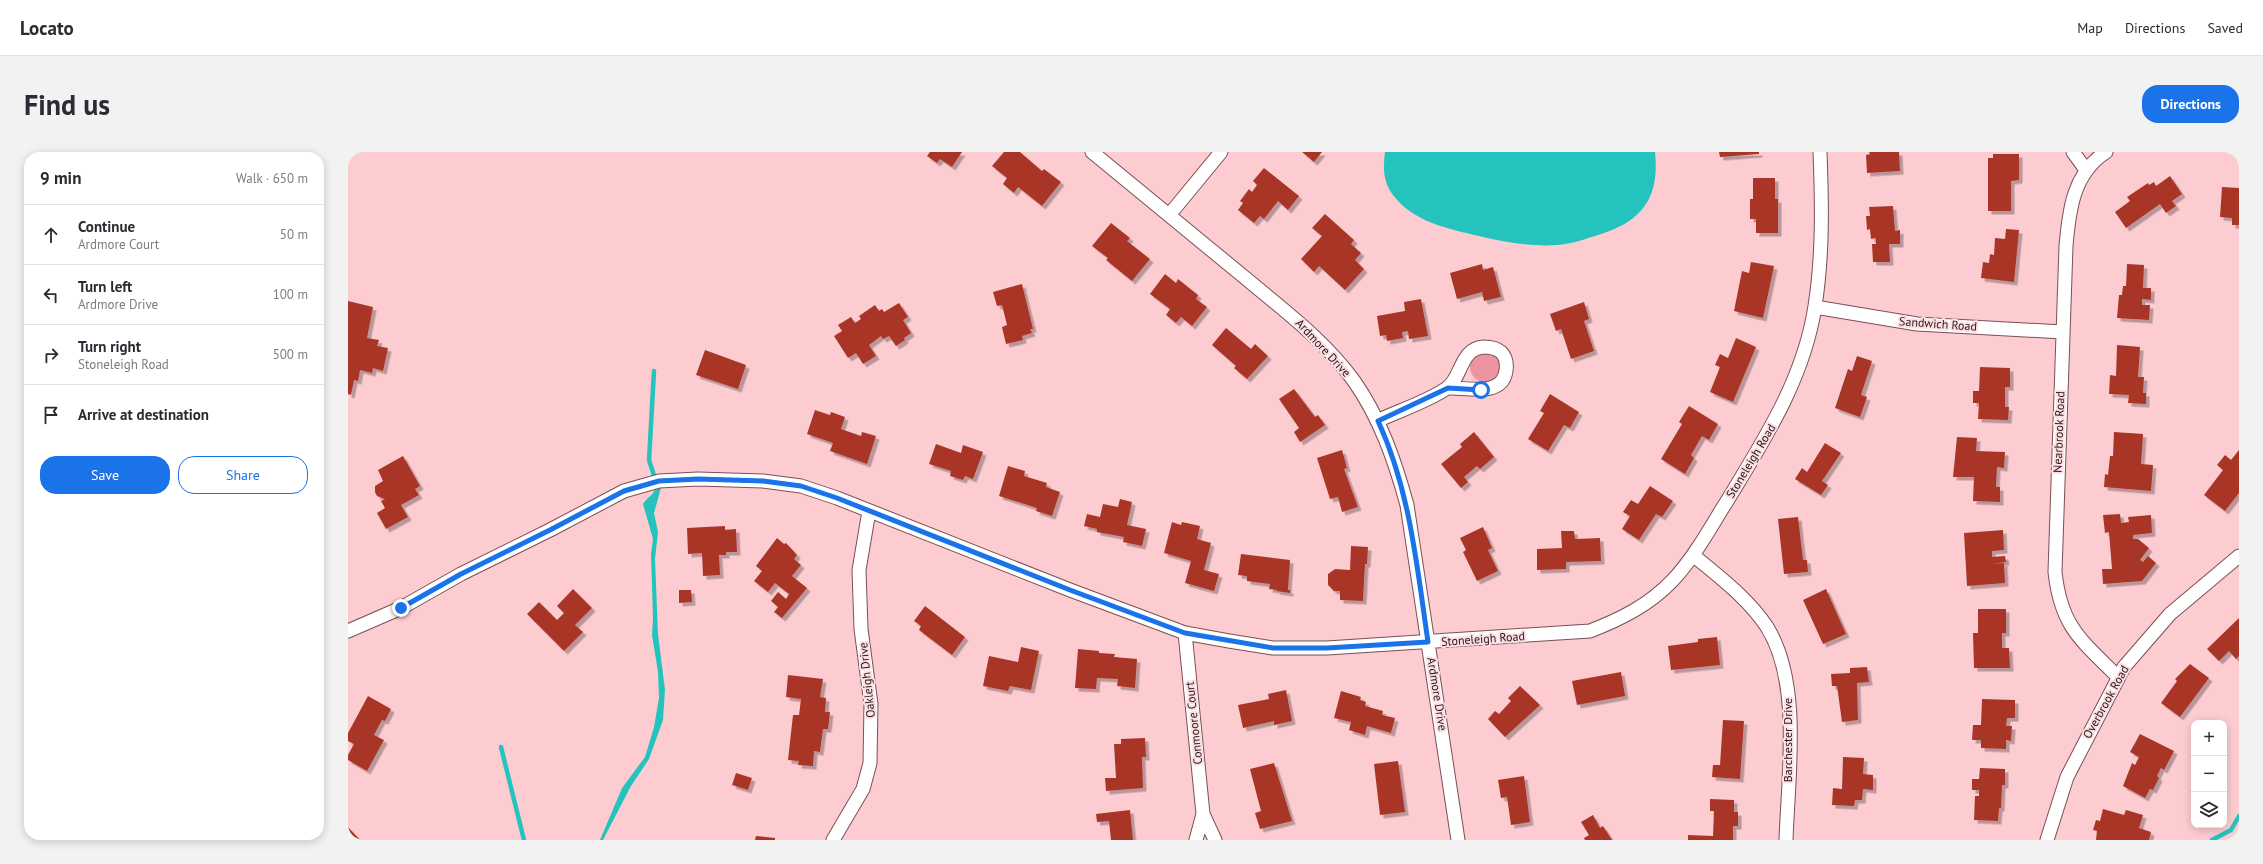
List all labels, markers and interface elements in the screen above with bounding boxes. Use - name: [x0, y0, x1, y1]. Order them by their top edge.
- text: Locato: [20, 16, 74, 40]
- text: Map: [2077, 19, 2103, 37]
- text: Directions: [2125, 19, 2185, 37]
- text: Saved: [2207, 19, 2243, 37]
- button: Directions: [2142, 85, 2239, 123]
- text: Find us: [24, 86, 110, 123]
- text: 9 min: [40, 167, 81, 189]
- text: Walk · 650 m: [236, 170, 308, 187]
- text: Continue: [78, 217, 135, 236]
- icon: ahead: [40, 224, 62, 246]
- text: 50 m: [280, 226, 308, 243]
- text: Ardmore Court: [78, 236, 159, 253]
- text: Turn left: [78, 277, 132, 296]
- icon: left: [40, 284, 62, 306]
- text: 100 m: [273, 286, 308, 303]
- text: Ardmore Drive: [78, 296, 158, 313]
- street label: Sandwich Road: [1899, 313, 1977, 334]
- street label: Ardmore Drive: [1293, 315, 1354, 380]
- text: Turn right: [78, 337, 141, 356]
- icon: right: [40, 344, 62, 366]
- text: 500 m: [273, 346, 308, 363]
- text: Stoneleigh Road: [78, 356, 169, 373]
- route start: [1472, 381, 1490, 399]
- street label: Nearbrook Road: [2050, 391, 2067, 473]
- icon: arrive: [40, 404, 62, 426]
- text: Arrive at destination: [78, 405, 209, 424]
- street label: Stoneleigh Road: [1723, 421, 1779, 501]
- button: Save: [40, 456, 170, 494]
- button: Share: [178, 456, 308, 494]
- route end: [392, 599, 410, 617]
- street label: Stoneleigh Road: [1441, 628, 1525, 649]
- street label: Oakleigh Drive: [855, 642, 878, 719]
- street label: Ardmore Drive: [1424, 656, 1451, 732]
- street label: Overbrook Road: [2079, 663, 2132, 741]
- street label: Conmoore Court: [1182, 681, 1205, 765]
- street label: Barchester Drive: [1780, 698, 1795, 782]
- map controls: [2191, 720, 2227, 828]
- button: +: [2191, 720, 2227, 756]
- button: −: [2191, 756, 2227, 792]
- button: layers: [2191, 792, 2227, 828]

